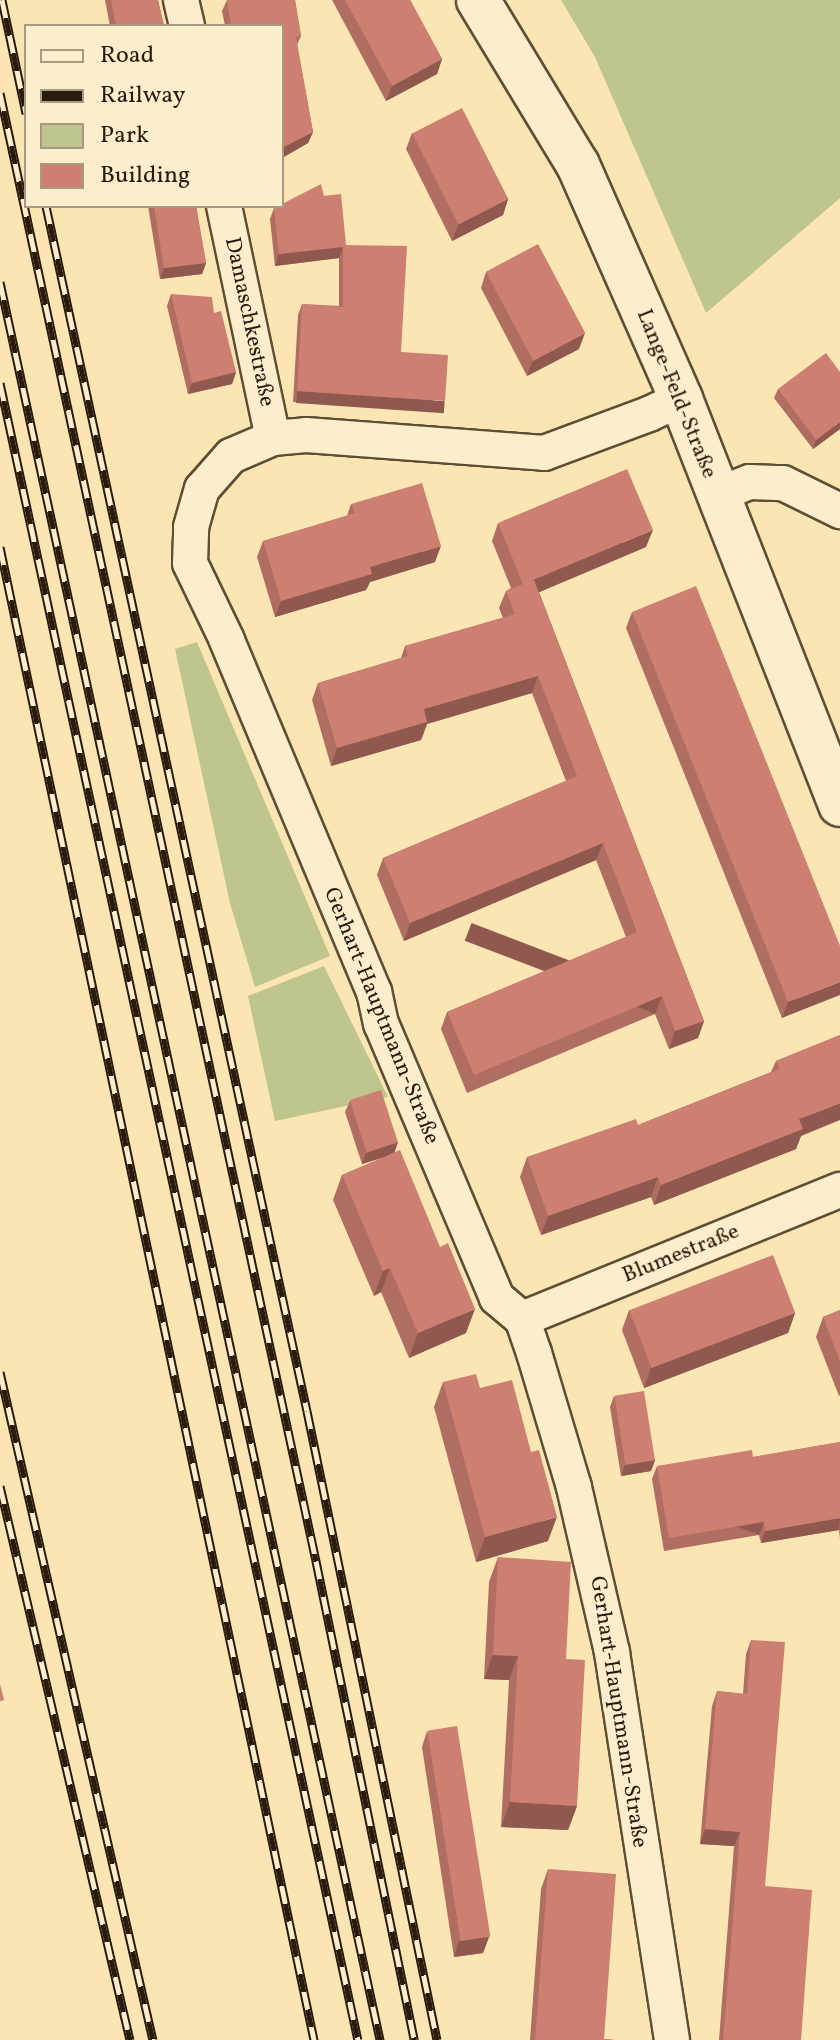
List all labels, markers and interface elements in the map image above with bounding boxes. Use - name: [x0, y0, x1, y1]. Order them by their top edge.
- legend: [24, 24, 284, 208]
- text: Road: [100, 39, 154, 73]
- text: Railway: [100, 79, 186, 113]
- text: Park: [100, 119, 149, 153]
- text: Building: [100, 159, 190, 193]
- street label: Damaschkestraße: [218, 235, 280, 409]
- street label: Lange-Feld-Straße: [630, 306, 722, 482]
- street label: Gerhart-Hauptmann-Straße: [317, 884, 445, 1148]
- street label: Blumestraße: [619, 1219, 743, 1289]
- street label: Gerhart-Hauptmann-Straße: [583, 1574, 653, 1850]

